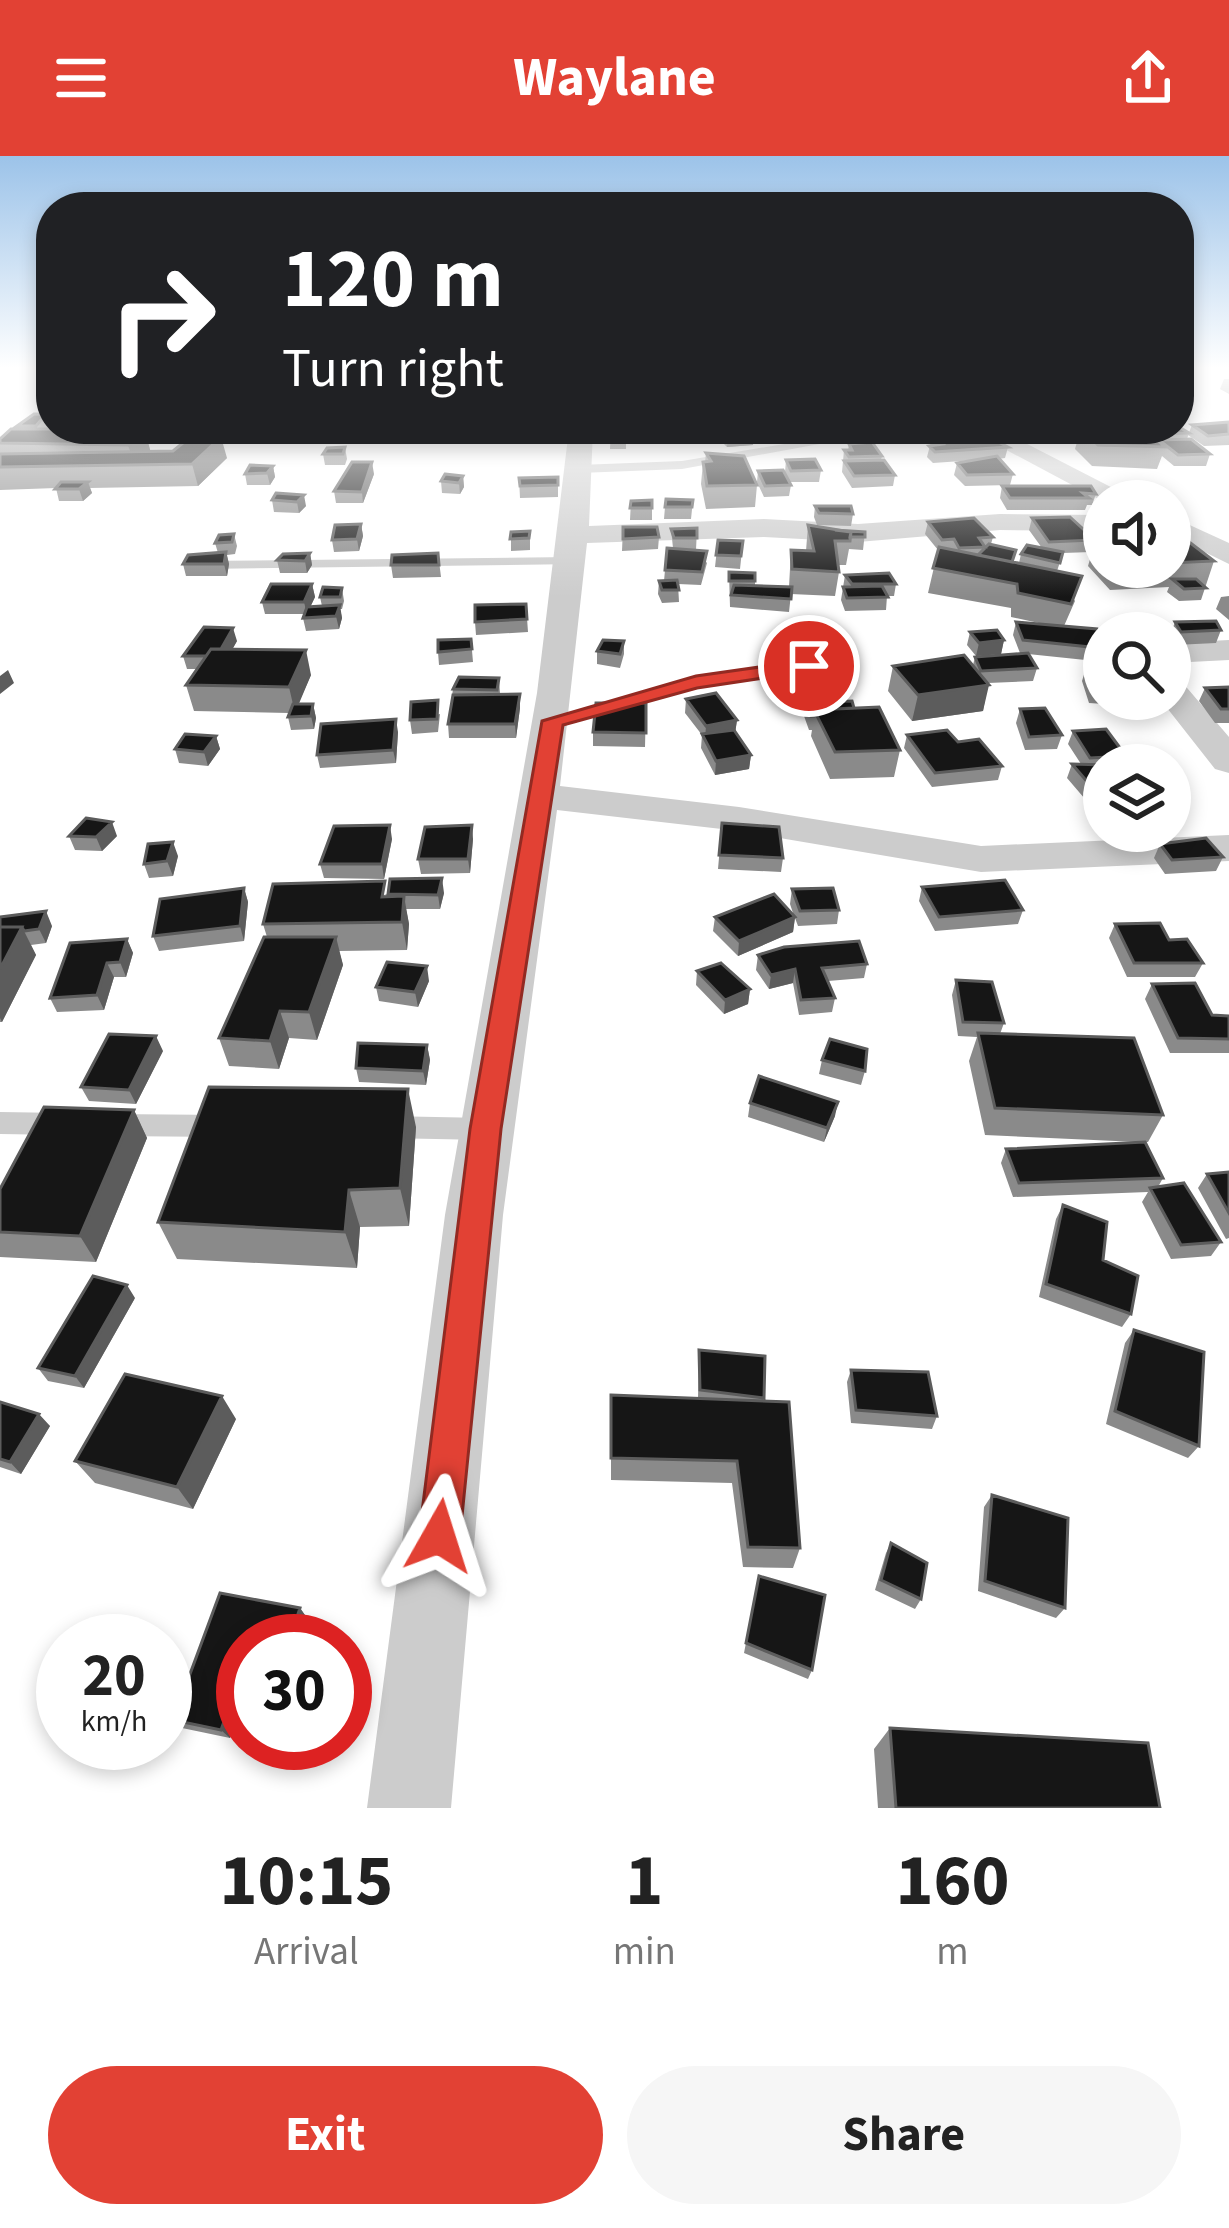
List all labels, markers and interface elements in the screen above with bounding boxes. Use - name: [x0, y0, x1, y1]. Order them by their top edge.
- text: Waylane: [513, 40, 716, 117]
- icon: menu: [48, 45, 114, 111]
- icon: share: [1115, 45, 1181, 111]
- text: 120 m: [282, 220, 504, 340]
- icon: right: [84, 240, 240, 396]
- text: Turn right: [282, 331, 504, 408]
- map controls: [1083, 480, 1191, 852]
- button: sound: [1083, 480, 1191, 588]
- button: search: [1083, 612, 1191, 720]
- pin: [758, 615, 860, 717]
- icon: arrive: [776, 633, 842, 699]
- button: layers: [1083, 744, 1191, 852]
- position arrow: [376, 1473, 502, 1599]
- speed limit sign: 30: [216, 1614, 372, 1770]
- text: 20: [82, 1634, 146, 1719]
- text: km/h: [81, 1700, 147, 1743]
- text: 10:15: [220, 1830, 393, 1933]
- text: 1: [625, 1830, 663, 1933]
- text: 160: [895, 1830, 1010, 1933]
- text: Arrival: [254, 1924, 359, 1980]
- text: min: [613, 1924, 676, 1980]
- text: m: [936, 1924, 969, 1980]
- button: Exit: [48, 2066, 603, 2204]
- button: Share: [627, 2066, 1181, 2204]

